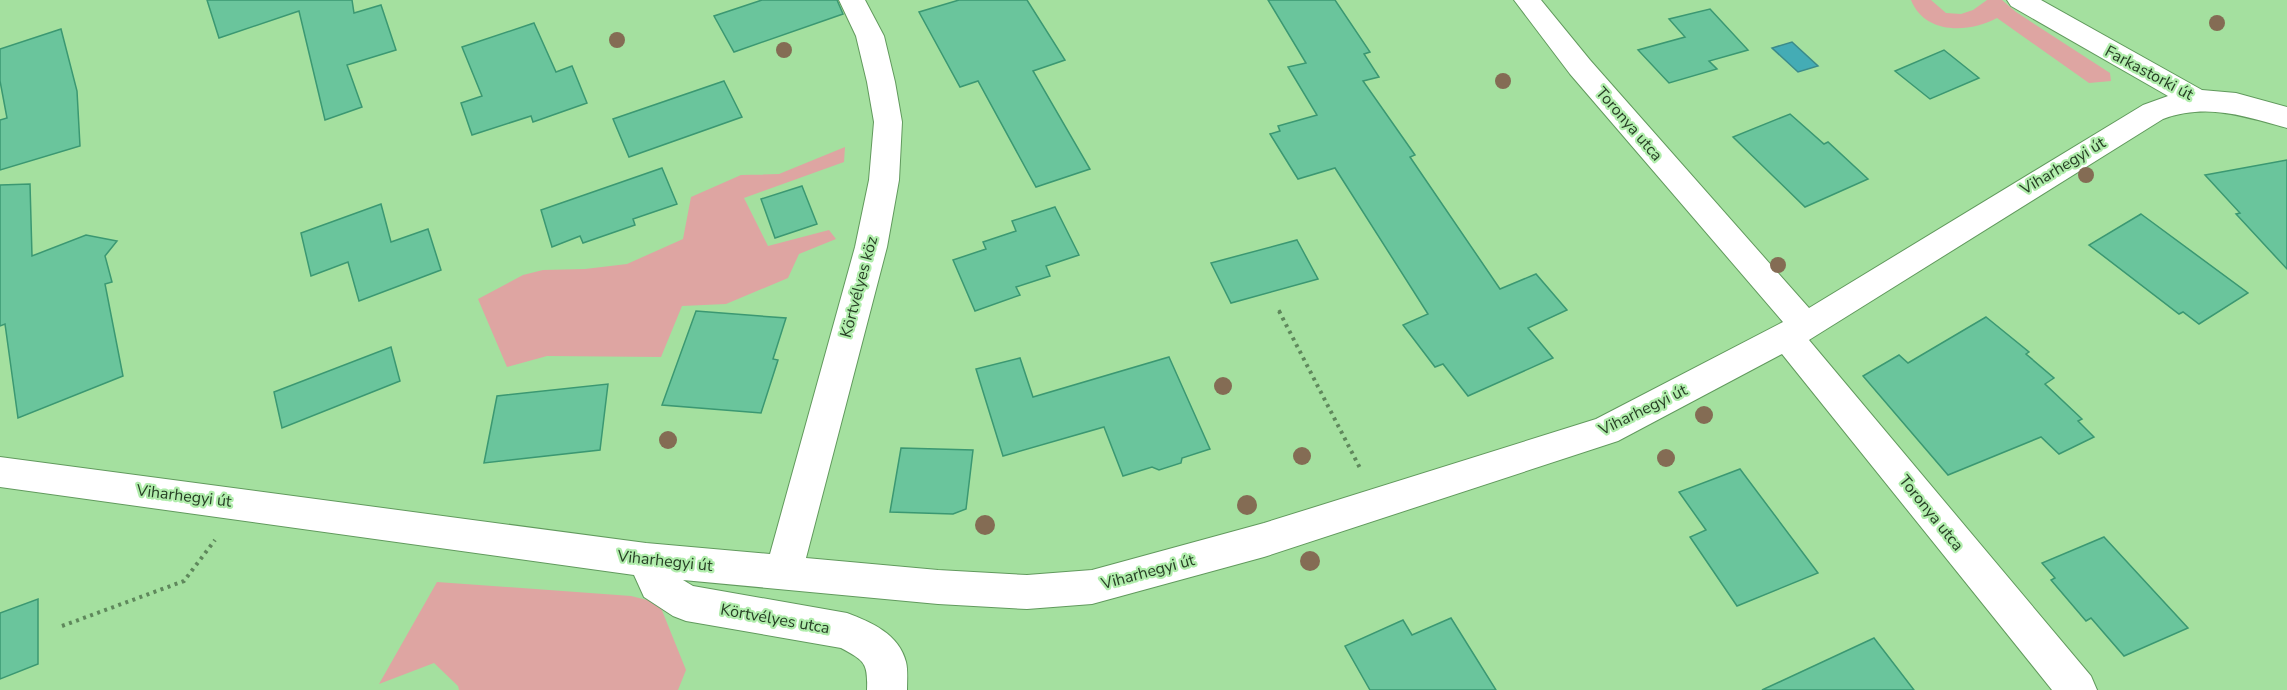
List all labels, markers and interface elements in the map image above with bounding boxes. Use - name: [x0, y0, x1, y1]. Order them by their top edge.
- street label: Farkastorki út: [2101, 40, 2197, 106]
- street label: Toronya utca: [1591, 82, 1667, 166]
- street label: Viharhegyi út: [2015, 132, 2110, 201]
- street label: Körtvélyes köz: [835, 234, 883, 340]
- street label: Viharhegyi út: [1594, 379, 1691, 441]
- street label: Toronya utca: [1894, 470, 1968, 556]
- street label: Viharhegyi út: [134, 479, 233, 513]
- street label: Viharhegyi út: [615, 545, 714, 577]
- street label: Viharhegyi út: [1098, 549, 1197, 595]
- street label: Körtvélyes utca: [719, 599, 831, 639]

